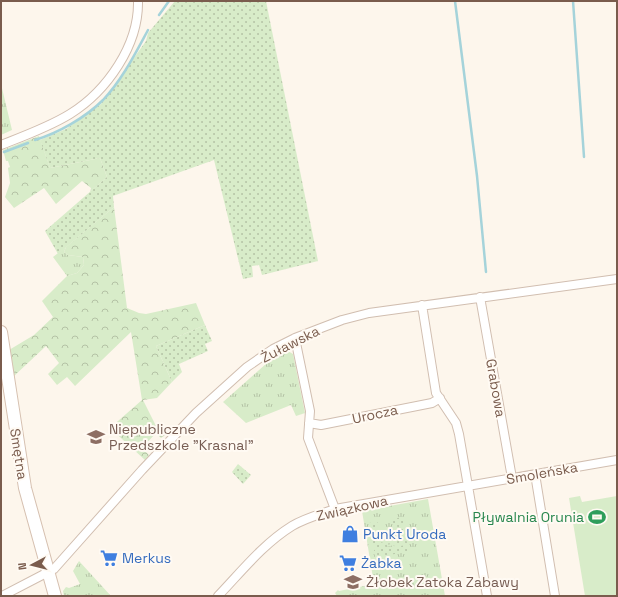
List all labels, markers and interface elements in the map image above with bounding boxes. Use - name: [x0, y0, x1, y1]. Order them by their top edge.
- street label: Żuławska: [258, 322, 322, 366]
- street label: Grabowa: [482, 357, 510, 419]
- street label: Urocza: [350, 400, 400, 428]
- place label: Niepubliczne Przedszkole "Krasnal": [109, 420, 254, 454]
- street label: Smętna: [6, 427, 32, 481]
- school or university icon: Niepubliczne Przedszkole "Krasnal": [86, 427, 106, 447]
- street label: Smoleńska: [505, 458, 579, 488]
- street label: Związkowa: [315, 491, 389, 525]
- sports icon: Pływalnia Orunia: [587, 507, 607, 527]
- place label: Pływalnia Orunia: [473, 508, 584, 526]
- shop icon: Punkt Uroda: [340, 524, 360, 544]
- place label: Punkt Uroda: [363, 525, 446, 543]
- north arrow: [12, 545, 52, 585]
- supermarket icon: Merkus: [99, 548, 119, 568]
- place label: Merkus: [122, 549, 171, 567]
- supermarket icon: Żabka: [338, 553, 358, 573]
- place label: Żabka: [361, 554, 402, 572]
- text: N: [15, 562, 29, 571]
- school or university icon: Żłobek Zatoka Zabawy: [343, 572, 363, 592]
- place label: Żłobek Zatoka Zabawy: [366, 573, 519, 591]

